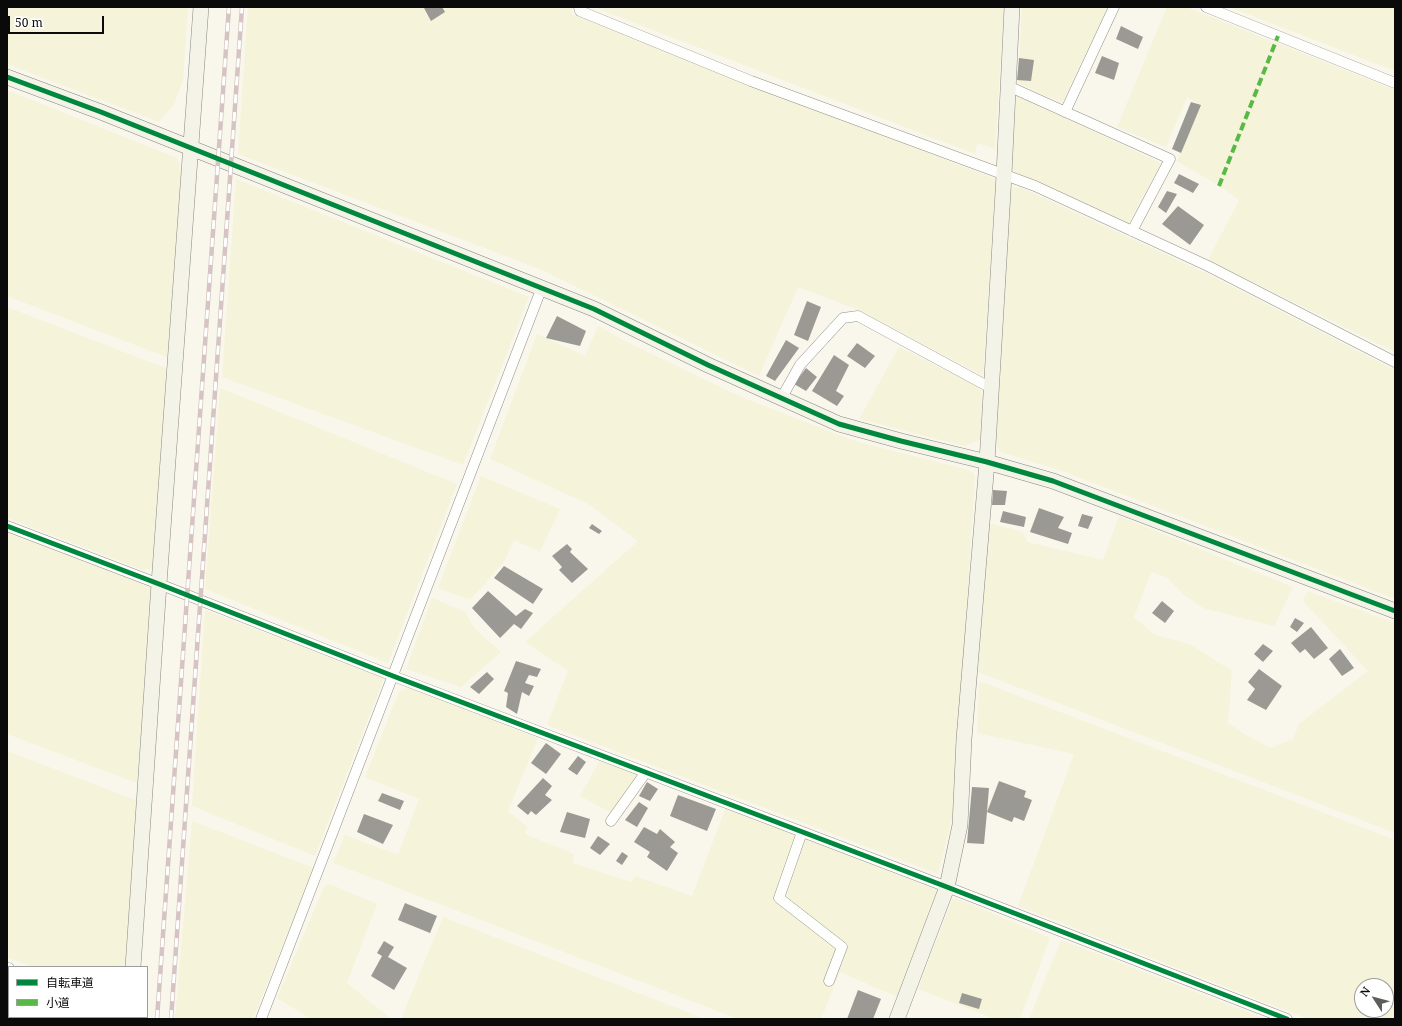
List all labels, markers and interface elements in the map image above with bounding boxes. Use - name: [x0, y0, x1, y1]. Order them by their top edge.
- scale bar: [10, 8, 106, 34]
- text: 50 m: [15, 14, 43, 31]
- legend: [8, 966, 148, 1018]
- text: 自転車道: [46, 974, 94, 991]
- north arrow: [1354, 978, 1394, 1018]
- text: N: [1356, 983, 1373, 999]
- text: 小道: [46, 994, 70, 1011]

